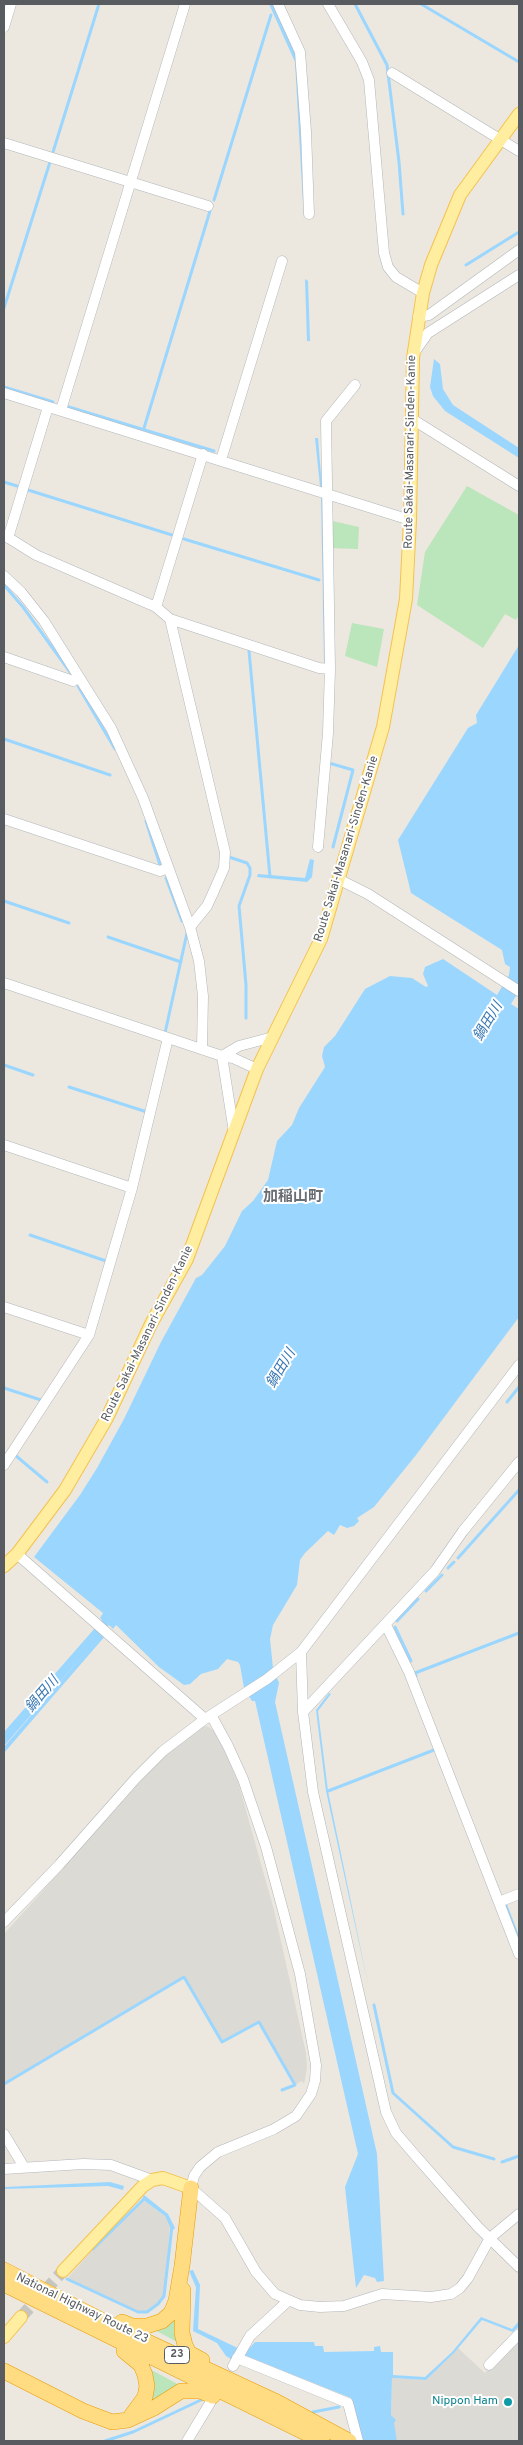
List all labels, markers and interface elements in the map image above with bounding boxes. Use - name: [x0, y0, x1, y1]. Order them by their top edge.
- street label: Route Sakai-Masanari-Sinden-Kanie: [402, 355, 420, 549]
- street label: Route Sakai-Masanari-Sinden-Kanie: [312, 754, 382, 944]
- water label: 鍋田川: [471, 1000, 507, 1044]
- district label: 加稲山町: [263, 1189, 323, 1207]
- street label: Route Sakai-Masanari-Sinden-Kanie: [99, 1244, 197, 1424]
- water label: 鍋田川: [264, 1347, 300, 1391]
- water label: 鍋田川: [23, 1674, 63, 1716]
- street label: National Highway Route 23: [13, 2271, 151, 2347]
- road number: 23: [164, 2346, 190, 2364]
- place label: Nippon Ham: [432, 2395, 498, 2409]
- marker: Nippon Ham: [502, 2396, 514, 2408]

